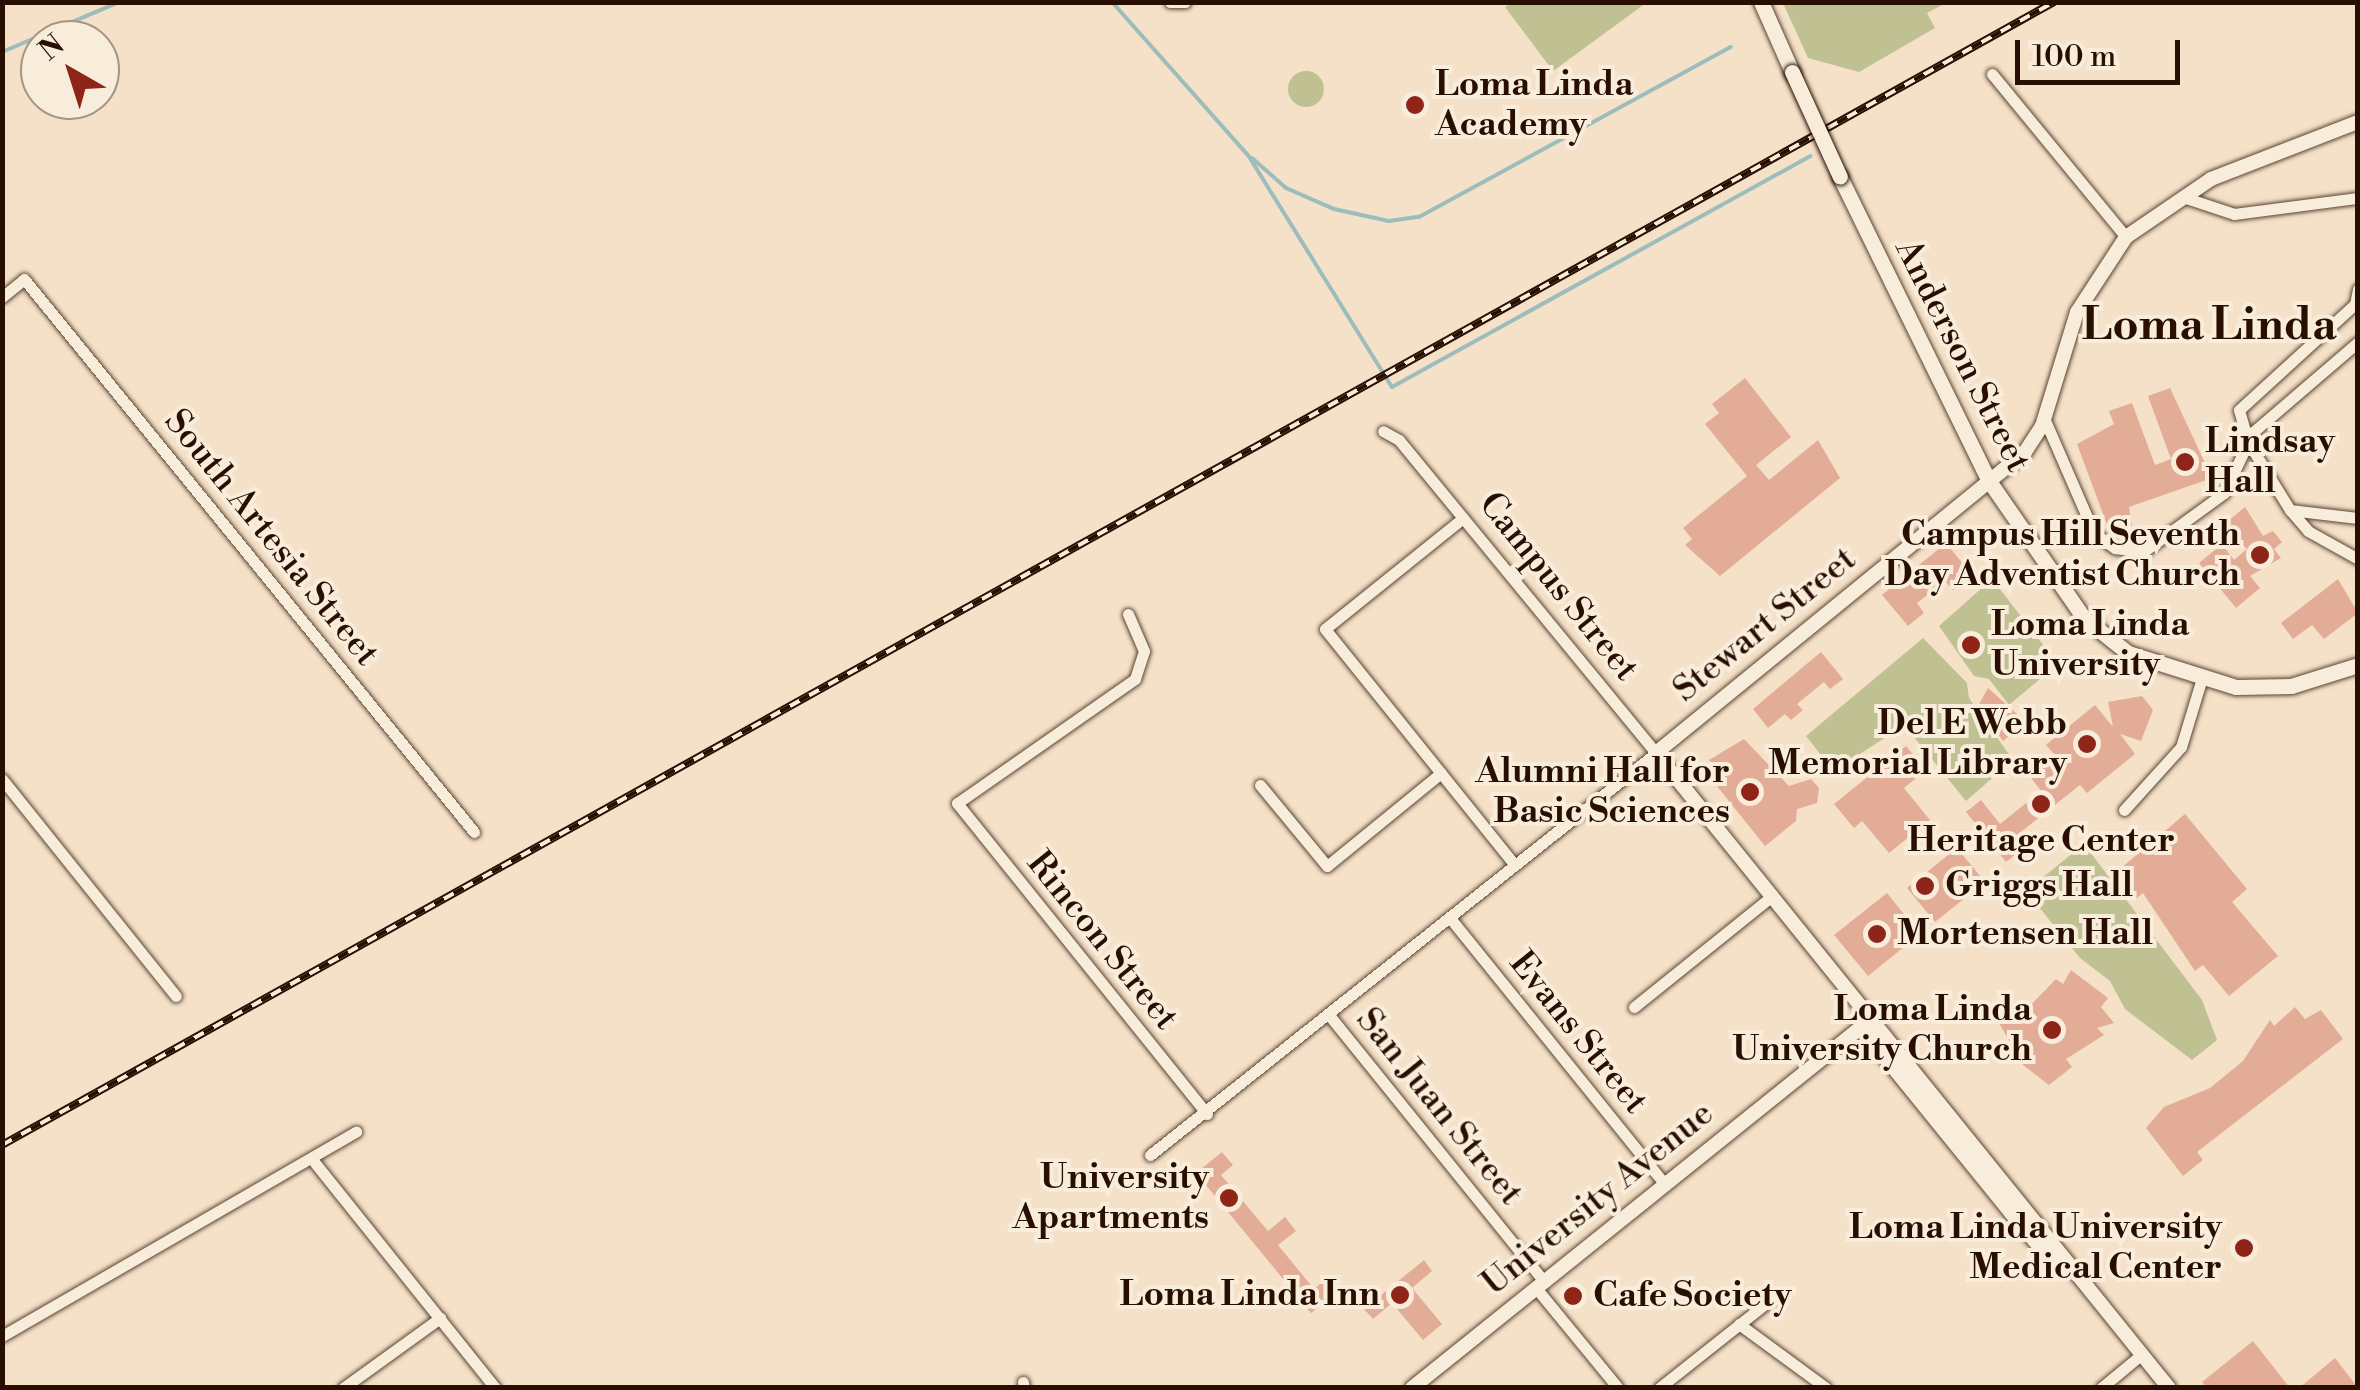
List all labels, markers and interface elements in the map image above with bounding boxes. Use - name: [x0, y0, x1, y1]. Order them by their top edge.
- north arrow: [20, 20, 120, 120]
- scale bar: [2020, 20, 2185, 82]
- text: N: [32, 27, 72, 68]
- text: 100 m: [2032, 38, 2116, 76]
- place label: Loma Linda Academy: [1435, 64, 1633, 146]
- marker: Loma Linda Academy: [1404, 94, 1426, 116]
- street label: Anderson Street: [1885, 233, 2039, 479]
- district label: Loma Linda: [2081, 299, 2337, 353]
- street label: South Artesia Street: [155, 401, 387, 675]
- place label: Lindsay Hall: [2205, 421, 2335, 503]
- marker: Lindsay Hall: [2174, 451, 2196, 473]
- street label: Campus Street: [1469, 484, 1647, 690]
- place label: Campus Hill Seventh Day Adventist Church: [1884, 514, 2240, 596]
- street label: Stewart Street: [1665, 539, 1865, 711]
- marker: Campus Hill Seventh Day Adventist Church: [2249, 544, 2271, 566]
- place label: Loma Linda University: [1991, 604, 2189, 686]
- marker: Loma Linda University: [1960, 634, 1982, 656]
- place label: Del E Webb Memorial Library: [1768, 703, 2067, 785]
- marker: Del E Webb Memorial Library: [2076, 733, 2098, 755]
- place label: Alumni Hall for Basic Sciences: [1475, 751, 1730, 833]
- marker: Alumni Hall for Basic Sciences: [1739, 781, 1761, 803]
- marker: Heritage Center: [2030, 793, 2052, 815]
- place label: Heritage Center: [1907, 820, 2175, 862]
- street label: Rincon Street: [1017, 843, 1187, 1039]
- place label: Griggs Hall: [1945, 865, 2133, 907]
- marker: Griggs Hall: [1914, 875, 1936, 897]
- place label: Mortensen Hall: [1897, 913, 2153, 955]
- marker: Mortensen Hall: [1866, 923, 1888, 945]
- street label: Evans Street: [1500, 943, 1656, 1123]
- place label: Loma Linda University Church: [1732, 989, 2032, 1071]
- street label: San Juan Street: [1347, 1000, 1531, 1214]
- marker: Loma Linda University Church: [2041, 1019, 2063, 1041]
- street label: University Avenue: [1474, 1093, 1722, 1305]
- place label: University Apartments: [1012, 1157, 1209, 1239]
- marker: University Apartments: [1218, 1187, 1240, 1209]
- place label: Loma Linda University Medical Center: [1849, 1207, 2222, 1289]
- marker: Loma Linda University Medical Center: [2231, 1235, 2257, 1261]
- place label: Loma Linda Inn: [1120, 1274, 1380, 1316]
- place label: Cafe Society: [1593, 1275, 1792, 1317]
- marker: Loma Linda Inn: [1389, 1284, 1411, 1306]
- marker: Cafe Society: [1562, 1285, 1584, 1307]

